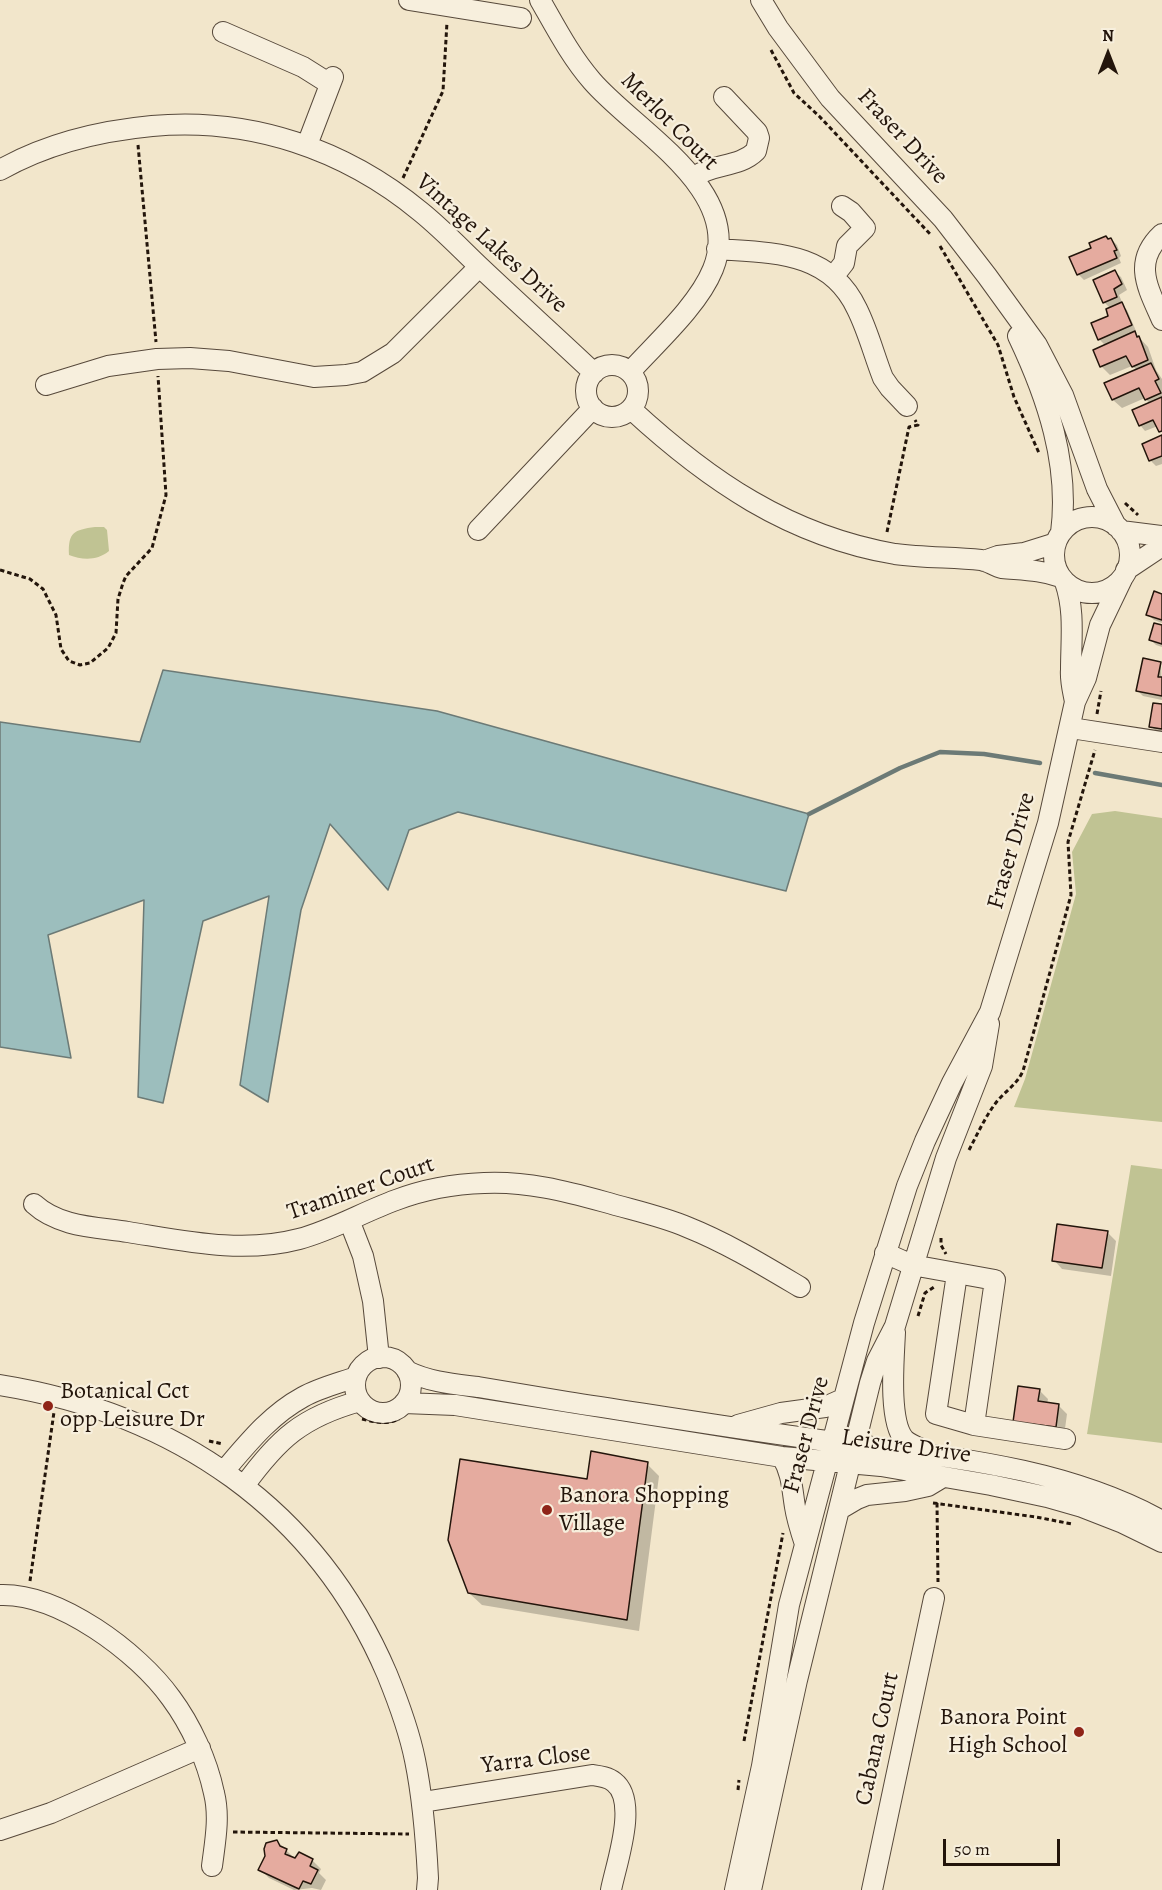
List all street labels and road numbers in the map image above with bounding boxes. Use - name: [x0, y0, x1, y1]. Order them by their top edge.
- street label: Merlot Court: [614, 67, 724, 177]
- street label: Fraser Drive: [850, 83, 954, 191]
- street label: Vintage Lakes Drive: [409, 168, 573, 320]
- street label: Fraser Drive: [982, 789, 1042, 913]
- street label: Traminer Court: [284, 1150, 438, 1228]
- street label: Fraser Drive: [778, 1373, 836, 1497]
- street label: Leisure Drive: [839, 1424, 973, 1470]
- street label: Cabana Court: [850, 1670, 906, 1808]
- street label: Yarra Close: [480, 1739, 592, 1781]

